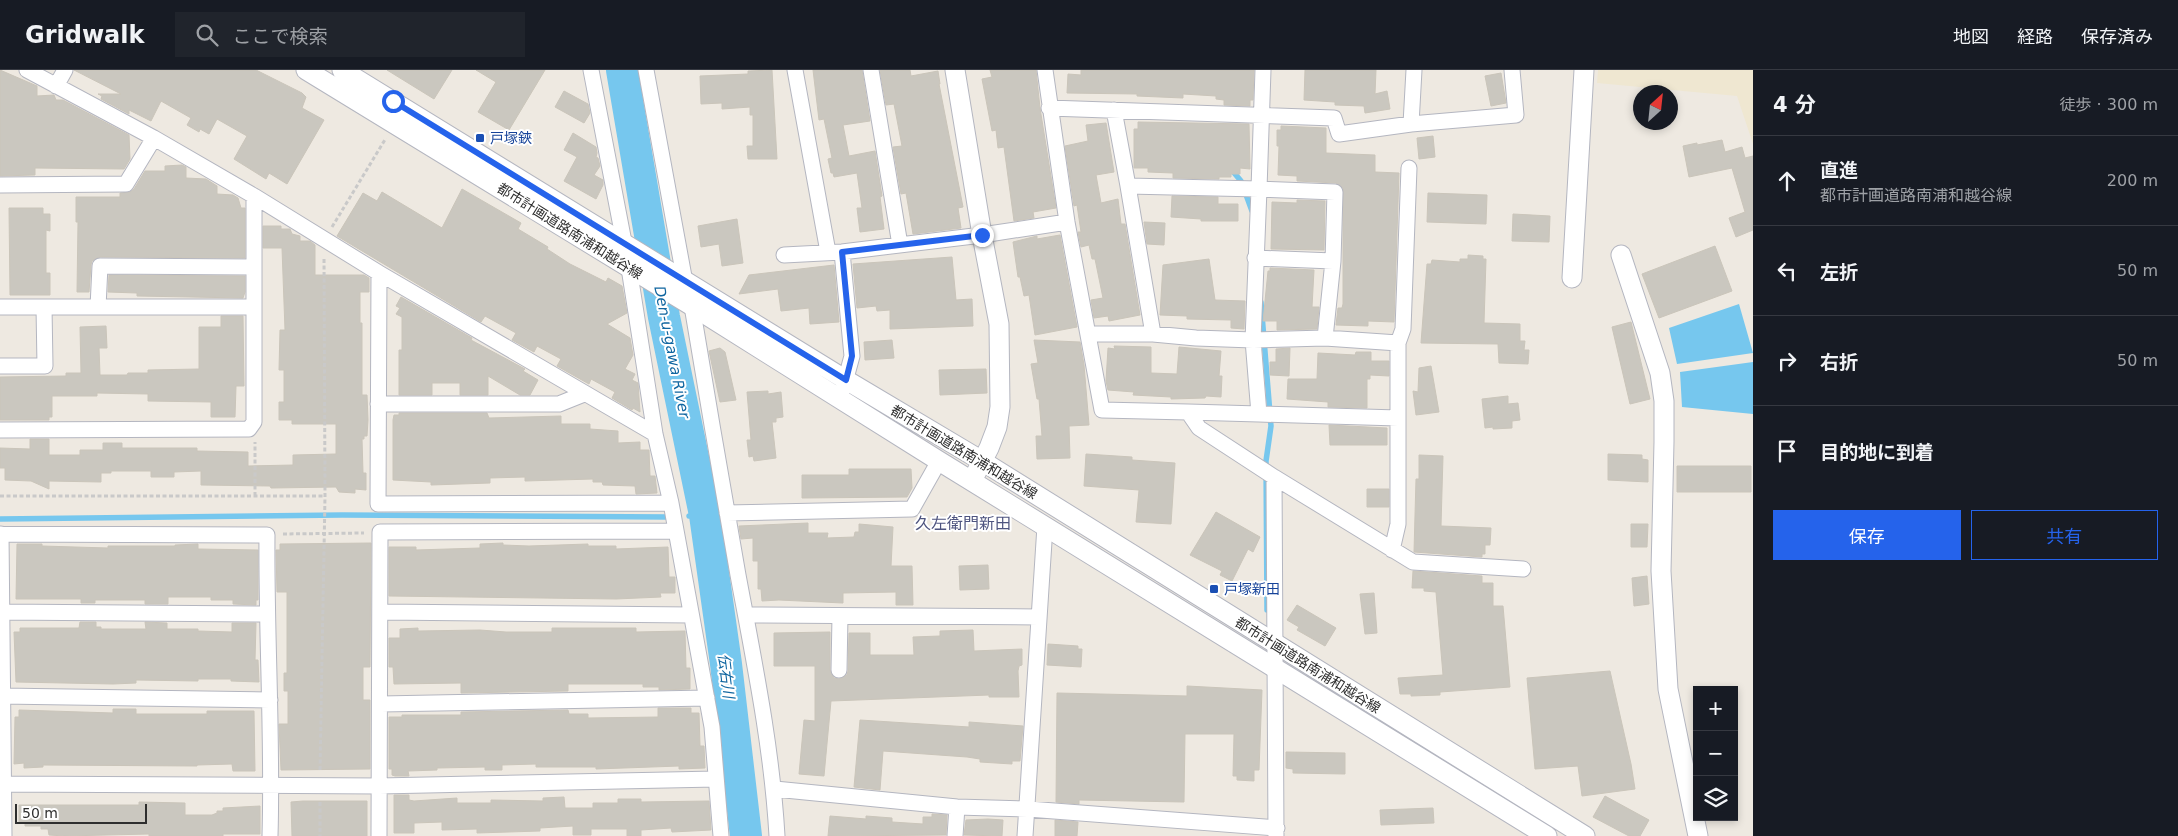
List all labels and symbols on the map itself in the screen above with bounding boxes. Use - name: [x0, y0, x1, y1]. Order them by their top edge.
- north arrow: [1633, 85, 1678, 130]
- route start: [382, 90, 405, 113]
- place label: 戸塚鋏: [490, 130, 532, 146]
- marker: 戸塚鋏: [474, 132, 486, 144]
- street label: 都市計画道路南浦和越谷線: [495, 180, 645, 282]
- route end: [971, 224, 994, 247]
- water label: Den-u-gawa River: [650, 284, 694, 421]
- street label: 都市計画道路南浦和越谷線: [888, 402, 1040, 502]
- district label: 久左衛門新田: [915, 514, 1011, 533]
- place label: 戸塚新田: [1224, 581, 1280, 597]
- marker: 戸塚新田: [1208, 583, 1220, 595]
- street label: 都市計画道路南浦和越谷線: [1233, 614, 1383, 716]
- water label: 伝右川: [714, 653, 738, 701]
- scale bar: [15, 801, 148, 824]

